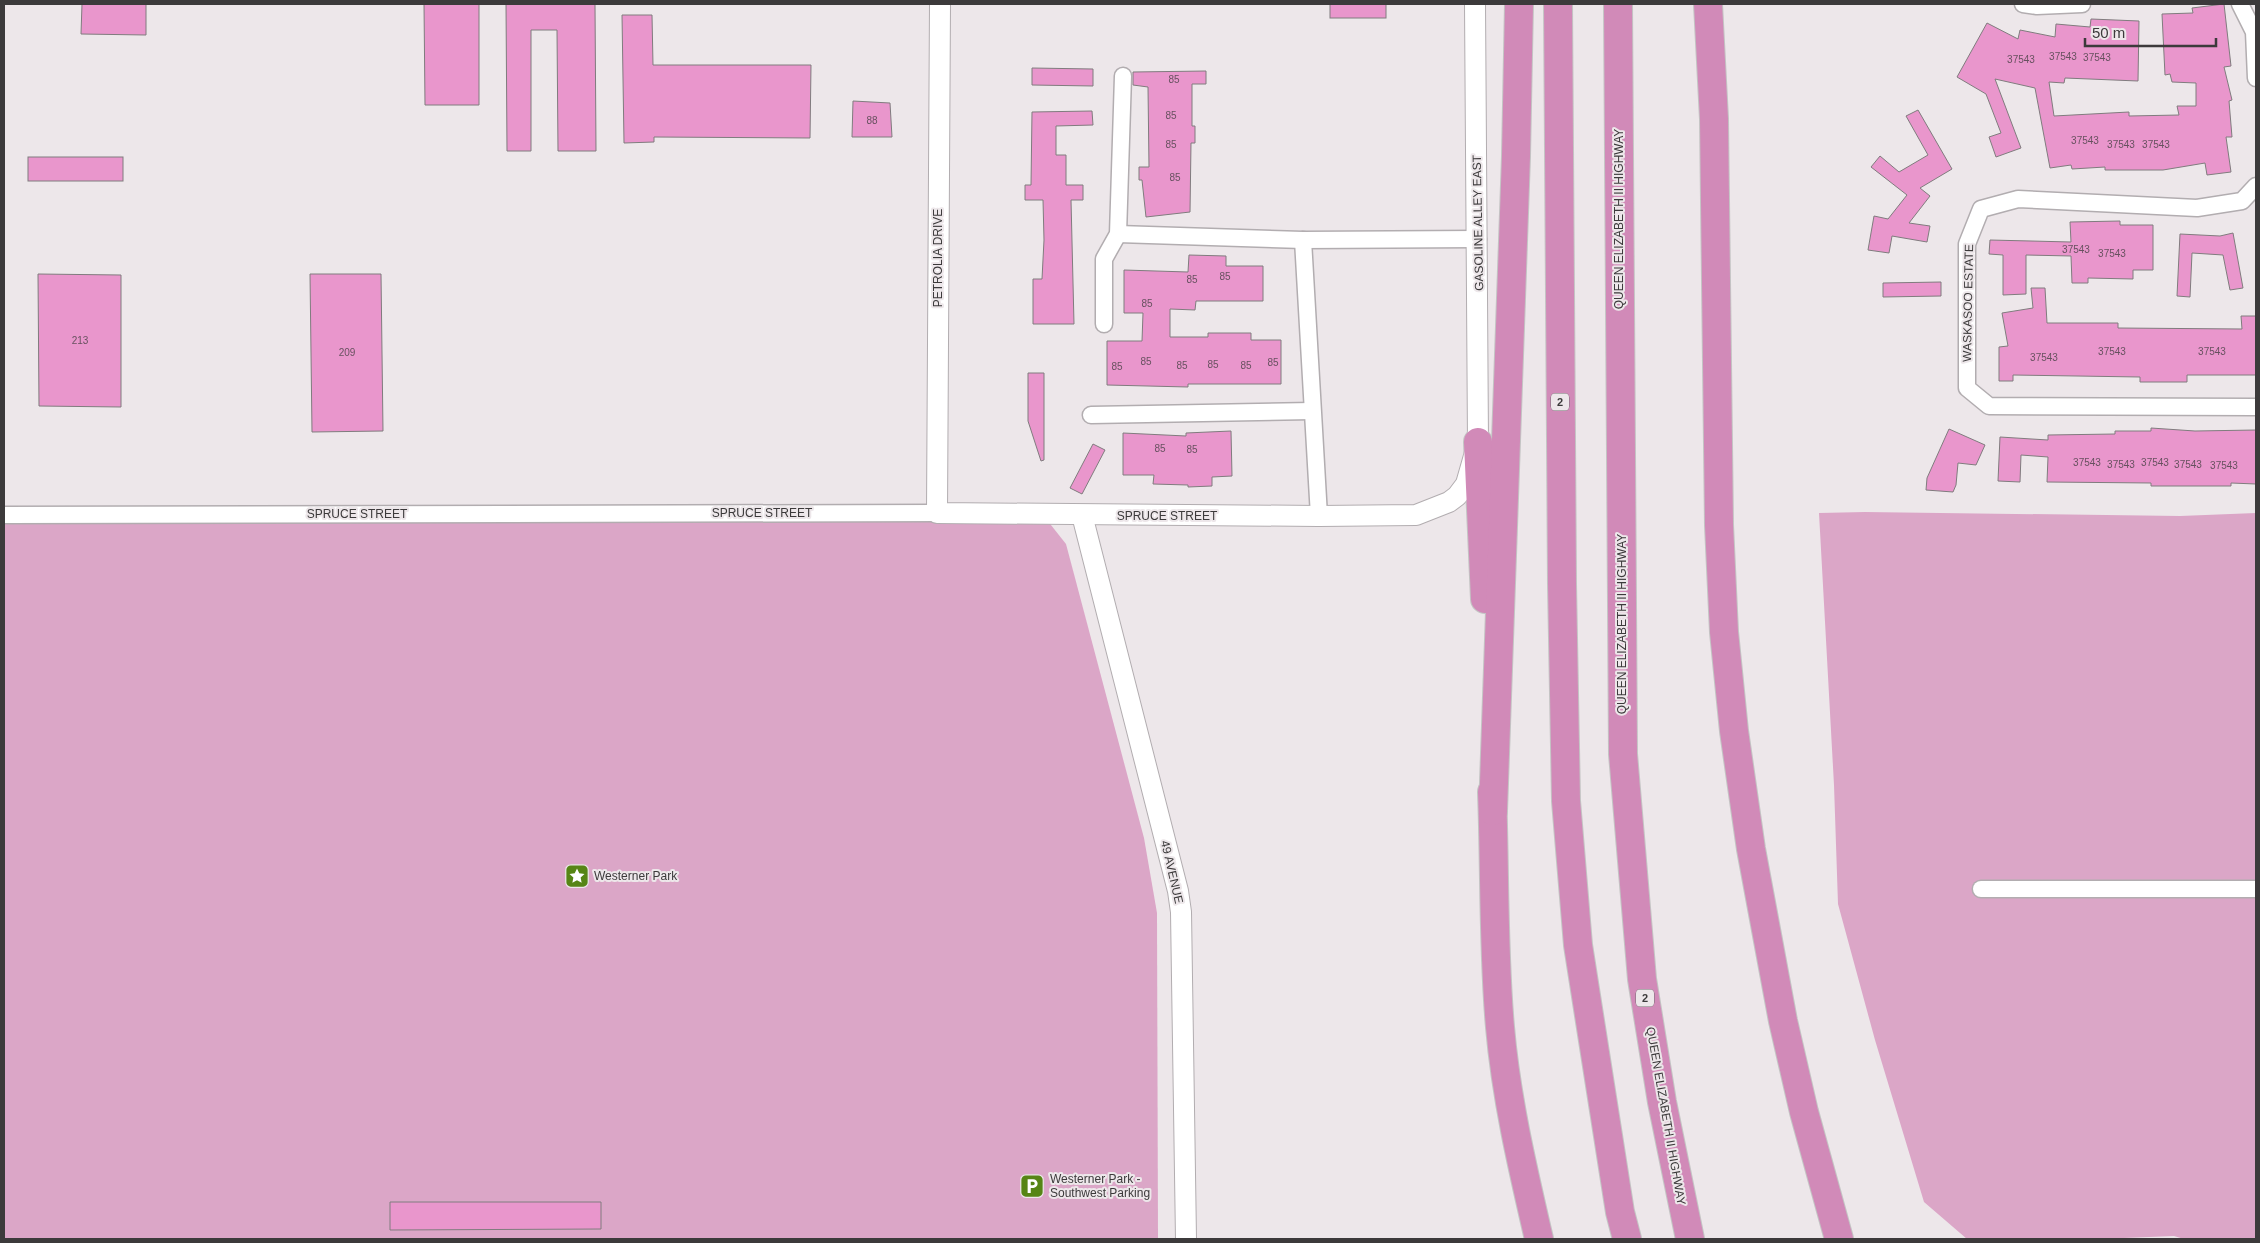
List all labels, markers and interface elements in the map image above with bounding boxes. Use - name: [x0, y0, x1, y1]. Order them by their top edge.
- scale bar: [2085, 15, 2216, 47]
- text: 50 m: [2092, 24, 2125, 41]
- house number: 37543: [2049, 51, 2077, 62]
- house number: 37543: [2083, 52, 2111, 63]
- house number: 37543: [2007, 54, 2035, 65]
- house number: 85: [1168, 74, 1180, 85]
- house number: 85: [1165, 110, 1177, 121]
- house number: 88: [866, 115, 878, 126]
- street label: QUEEN ELIZABETH II HIGHWAY: [1612, 129, 1626, 309]
- house number: 37543: [2071, 135, 2099, 146]
- house number: 85: [1165, 139, 1177, 150]
- house number: 37543: [2107, 139, 2135, 150]
- house number: 37543: [2142, 139, 2170, 150]
- street label: GASOLINE ALLEY EAST: [1470, 154, 1486, 291]
- house number: 85: [1169, 172, 1181, 183]
- street label: PETROLIA DRIVE: [931, 209, 945, 307]
- street label: WASKASOO ESTATE: [1960, 244, 1976, 362]
- house number: 37543: [2062, 244, 2090, 255]
- house number: 37543: [2098, 248, 2126, 259]
- house number: 85: [1219, 271, 1231, 282]
- house number: 85: [1186, 274, 1198, 285]
- house number: 85: [1141, 298, 1153, 309]
- house number: 213: [72, 335, 89, 346]
- house number: 37543: [2098, 346, 2126, 357]
- house number: 37543: [2198, 346, 2226, 357]
- house number: 209: [339, 347, 356, 358]
- house number: 37543: [2030, 352, 2058, 363]
- house number: 85: [1140, 356, 1152, 367]
- house number: 85: [1267, 357, 1279, 368]
- house number: 85: [1207, 359, 1219, 370]
- house number: 85: [1176, 360, 1188, 371]
- house number: 85: [1240, 360, 1252, 371]
- house number: 85: [1111, 361, 1123, 372]
- road number: 2: [1551, 394, 1569, 411]
- house number: 85: [1154, 443, 1166, 454]
- house number: 85: [1186, 444, 1198, 455]
- house number: 37543: [2073, 457, 2101, 468]
- house number: 37543: [2141, 457, 2169, 468]
- house number: 37543: [2107, 459, 2135, 470]
- house number: 37543: [2174, 459, 2202, 470]
- house number: 37543: [2210, 460, 2238, 471]
- street label: SPRUCE STREET: [712, 506, 813, 520]
- street label: SPRUCE STREET: [307, 507, 408, 521]
- street label: SPRUCE STREET: [1117, 509, 1218, 523]
- street label: QUEEN ELIZABETH II HIGHWAY: [1615, 534, 1629, 714]
- street label: 49 AVENUE: [1158, 839, 1186, 905]
- place icon: Westerner Park: [564, 863, 590, 889]
- place label: Westerner Park: [594, 869, 678, 883]
- road number: 2: [1636, 990, 1654, 1006]
- street label: QUEEN ELIZABETH II HIGHWAY: [1643, 1026, 1689, 1206]
- place label: Westerner Park - Southwest Parking: [1050, 1172, 1150, 1200]
- parking icon: Westerner Park - Southwest Parking: [1019, 1173, 1045, 1199]

